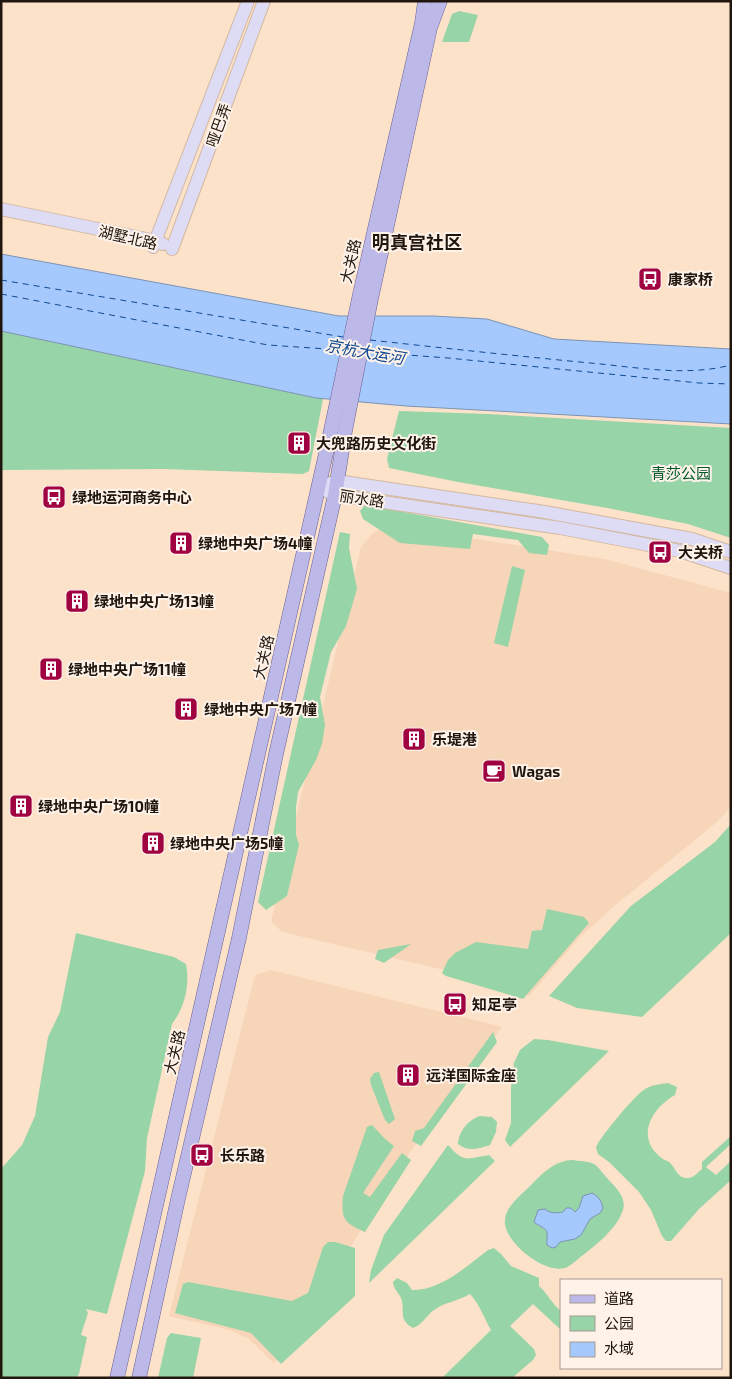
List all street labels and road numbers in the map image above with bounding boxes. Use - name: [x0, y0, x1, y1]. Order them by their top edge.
- street label: 哑巴弄: [202, 101, 234, 149]
- street label: 湖墅北路: [97, 221, 159, 253]
- street label: 大关路: [336, 237, 364, 285]
- street label: 丽水路: [338, 486, 386, 510]
- street label: 大关路: [249, 633, 277, 681]
- street label: 大关路: [160, 1028, 188, 1076]

